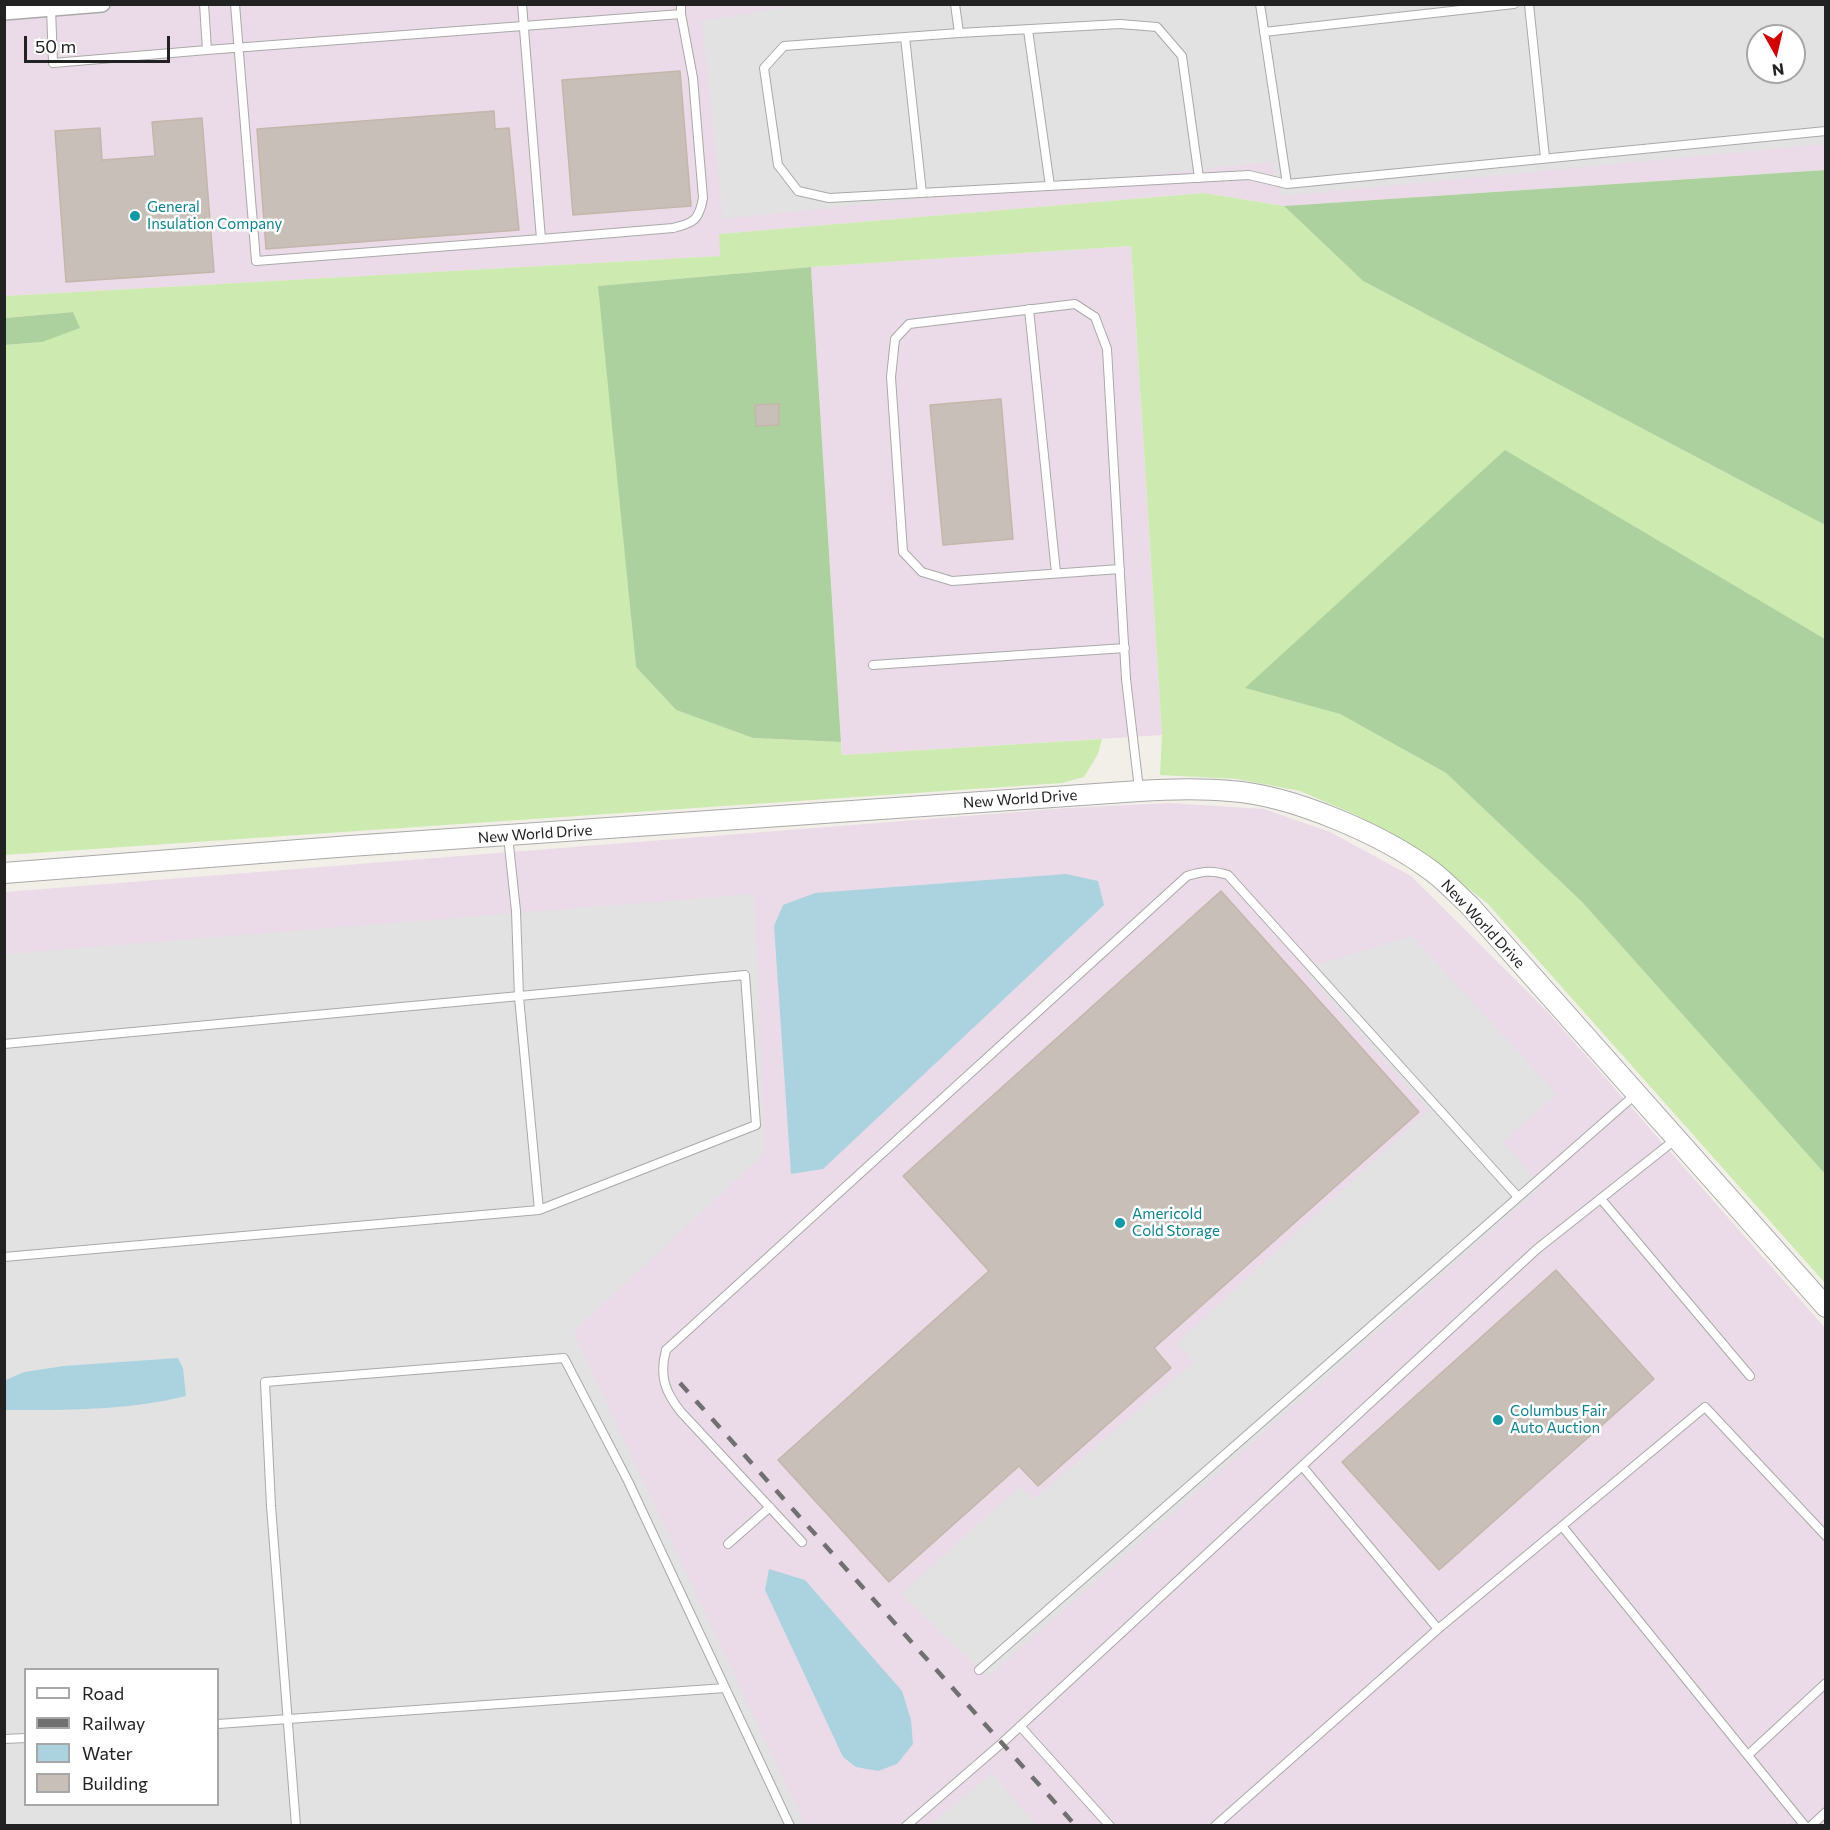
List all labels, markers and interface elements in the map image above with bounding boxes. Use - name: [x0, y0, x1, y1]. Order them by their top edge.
- scale bar: [27, 24, 172, 62]
- north arrow: [1746, 24, 1806, 84]
- text: 50 m: [35, 35, 76, 57]
- text: N: [1771, 60, 1786, 81]
- place label: General Insulation Company: [147, 198, 282, 233]
- marker: General Insulation Company: [128, 209, 142, 223]
- street label: New World Drive: [962, 786, 1078, 812]
- street label: New World Drive: [477, 821, 593, 847]
- street label: New World Drive: [1437, 876, 1529, 972]
- place label: Americold Cold Storage: [1132, 1205, 1220, 1240]
- marker: Americold Cold Storage: [1113, 1216, 1127, 1230]
- place label: Columbus Fair Auto Auction: [1510, 1402, 1607, 1437]
- marker: Columbus Fair Auto Auction: [1491, 1413, 1505, 1427]
- legend: [24, 1668, 219, 1806]
- text: Road: [82, 1682, 124, 1704]
- text: Railway: [82, 1712, 145, 1734]
- text: Water: [82, 1742, 133, 1764]
- text: Building: [82, 1772, 148, 1794]

